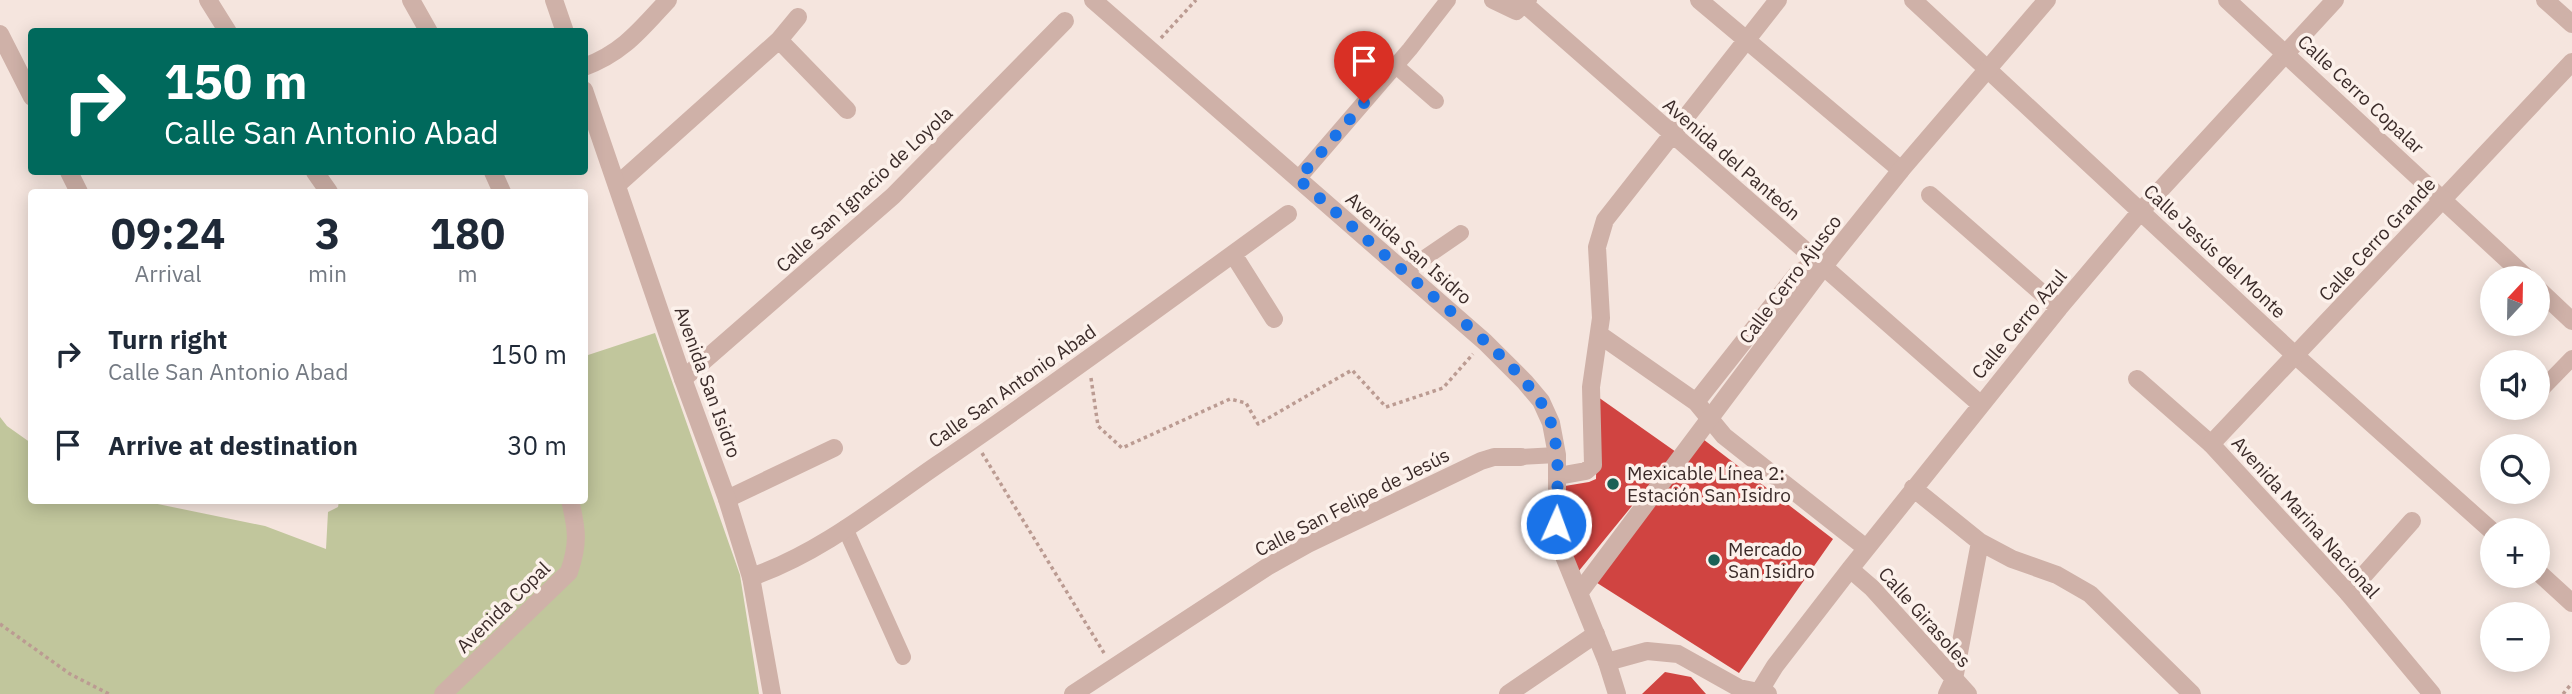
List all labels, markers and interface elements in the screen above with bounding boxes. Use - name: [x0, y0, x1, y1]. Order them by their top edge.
- street label: Calle Cerro Copalar: [2293, 29, 2429, 159]
- pin: [1334, 31, 1394, 103]
- icon: arrive: [1345, 42, 1383, 80]
- text: 150 m: [164, 49, 308, 112]
- icon: right: [49, 56, 140, 147]
- street label: Avenida del Panteón: [1658, 93, 1806, 225]
- street label: Calle San Ignacio de Loyola: [771, 101, 957, 277]
- text: Calle San Antonio Abad: [164, 111, 499, 153]
- street label: Calle Cerro Grande: [2313, 172, 2441, 306]
- street label: Calle Jesús del Monte: [2139, 179, 2291, 323]
- street label: Avenida San Isidro: [1341, 187, 1477, 309]
- text: 09:24: [111, 206, 225, 261]
- text: 3: [315, 206, 340, 261]
- text: 180: [430, 206, 505, 261]
- street label: Calle Cerro Ajusco: [1734, 210, 1846, 348]
- text: Arrival: [135, 258, 202, 288]
- text: min: [308, 258, 347, 288]
- text: m: [457, 258, 478, 288]
- street label: Calle Cerro Azul: [1966, 264, 2072, 384]
- north arrow: [2480, 266, 2550, 336]
- map controls: [2480, 266, 2550, 672]
- street label: Avenida San Isidro: [669, 303, 747, 461]
- street label: Calle San Antonio Abad: [924, 319, 1100, 453]
- text: Turn right: [108, 322, 227, 356]
- icon: right: [49, 335, 87, 373]
- text: 150 m: [491, 337, 567, 371]
- button: sound: [2480, 350, 2550, 420]
- text: Calle San Antonio Abad: [108, 356, 349, 386]
- icon: arrive: [49, 426, 87, 464]
- text: Arrive at destination: [108, 428, 358, 462]
- text: 30 m: [507, 428, 567, 462]
- street label: Avenida Marina Nacional: [2227, 431, 2385, 603]
- button: search: [2480, 434, 2550, 504]
- street label: Calle San Felipe de Jesús: [1251, 442, 1453, 562]
- place label: Mexicable Línea 2: Estación San Isidro: [1627, 461, 1791, 507]
- marker: Mexicable Línea 2: Estación San Isidro: [1605, 476, 1621, 492]
- position arrow: [1519, 487, 1593, 561]
- button: +: [2480, 518, 2550, 588]
- place label: Mercado San Isidro: [1728, 537, 1815, 583]
- marker: Mercado San Isidro: [1706, 552, 1722, 568]
- street label: Avenida Copal: [451, 556, 555, 658]
- street label: Calle Girasoles: [1874, 562, 1976, 672]
- button: −: [2480, 602, 2550, 672]

